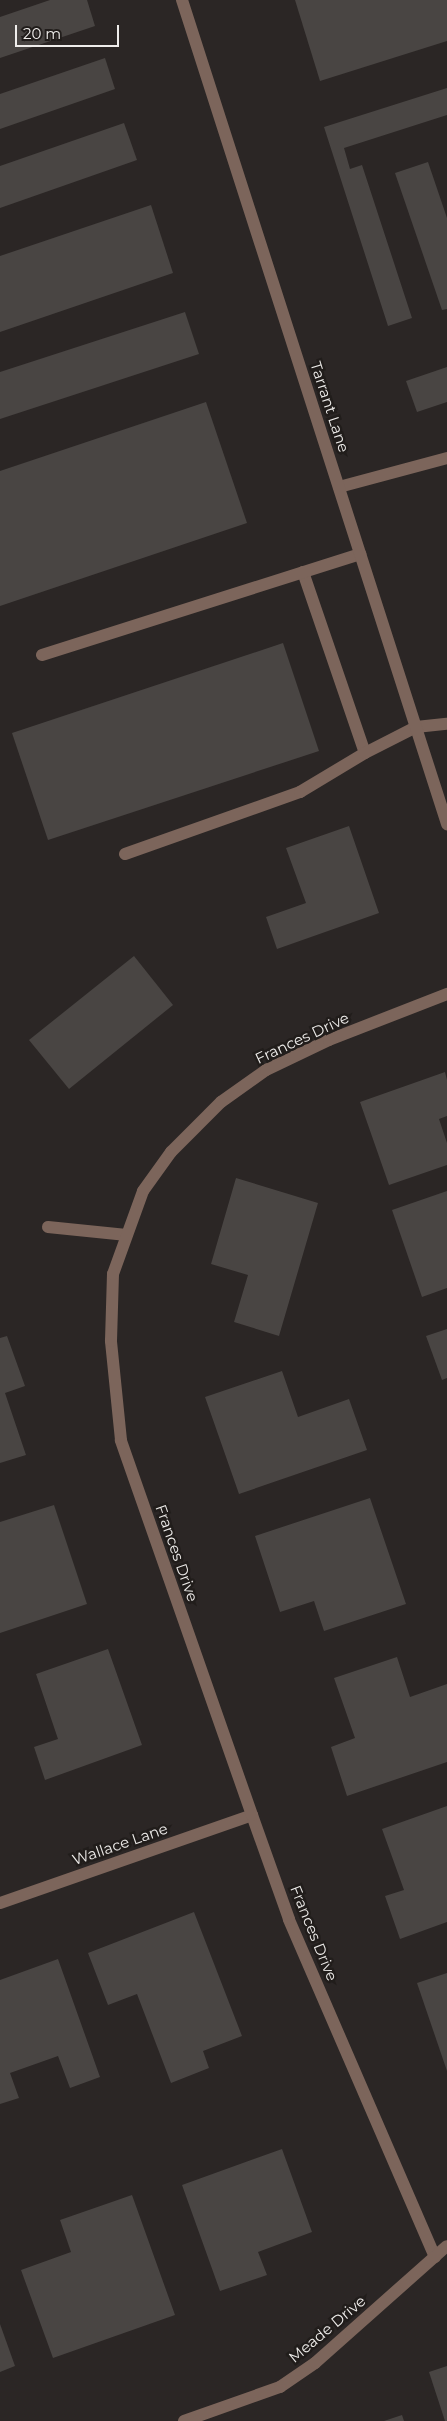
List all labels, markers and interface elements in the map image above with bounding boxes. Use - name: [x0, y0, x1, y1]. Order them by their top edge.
- scale bar: [18, 15, 121, 47]
- text: 20 m: [23, 24, 61, 43]
- street label: Tarrant Lane: [307, 359, 353, 455]
- street label: Frances Drive: [252, 1008, 352, 1068]
- street label: Frances Drive: [152, 1502, 202, 1604]
- street label: Wallace Lane: [70, 1819, 170, 1869]
- street label: Frances Drive: [287, 1883, 341, 1983]
- street label: Meade Drive: [285, 2292, 369, 2366]

